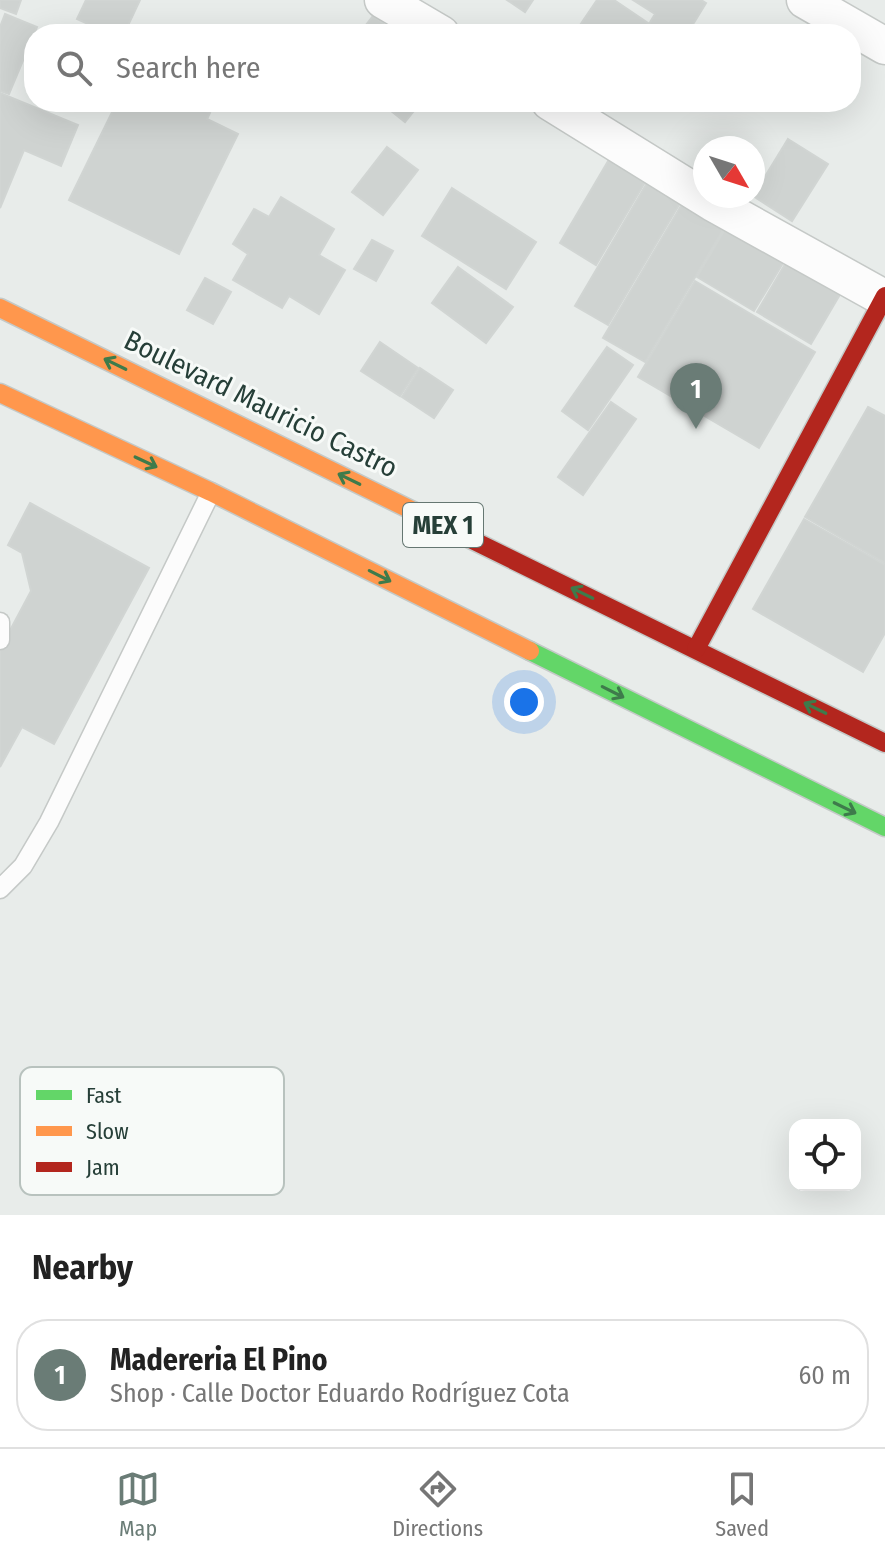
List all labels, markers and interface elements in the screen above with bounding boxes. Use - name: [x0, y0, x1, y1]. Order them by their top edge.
- search box: [24, 24, 861, 112]
- icon: search: [52, 46, 96, 90]
- text: Search here: [116, 50, 261, 86]
- north arrow: [693, 136, 765, 208]
- street label: Boulevard Mauricio Castro: [119, 323, 403, 485]
- one-way arrow: [104, 356, 128, 371]
- pin: 1: [670, 363, 722, 429]
- one-way arrow: [134, 455, 158, 470]
- one-way arrow: [337, 470, 361, 486]
- road number: MEX 1: [403, 503, 483, 547]
- one-way arrow: [367, 569, 391, 585]
- one-way arrow: [570, 585, 594, 601]
- your location: [504, 682, 544, 722]
- one-way arrow: [600, 685, 624, 701]
- one-way arrow: [804, 700, 828, 716]
- one-way arrow: [833, 801, 857, 816]
- legend: [20, 1067, 284, 1195]
- text: Fast: [86, 1082, 122, 1109]
- text: Slow: [86, 1118, 129, 1145]
- map controls: [789, 1119, 861, 1191]
- button: locate: [789, 1119, 861, 1191]
- text: Jam: [86, 1154, 120, 1181]
- text: Nearby: [32, 1247, 133, 1288]
- text: Madereria El Pino: [110, 1342, 328, 1378]
- text: 1: [55, 1360, 66, 1391]
- text: 60 m: [798, 1360, 851, 1391]
- text: Shop · Calle Doctor Eduardo Rodríguez Cota: [110, 1378, 570, 1409]
- tab: Map: [116, 1467, 160, 1542]
- tab: Directions: [392, 1467, 483, 1542]
- tab: Saved: [715, 1467, 769, 1542]

